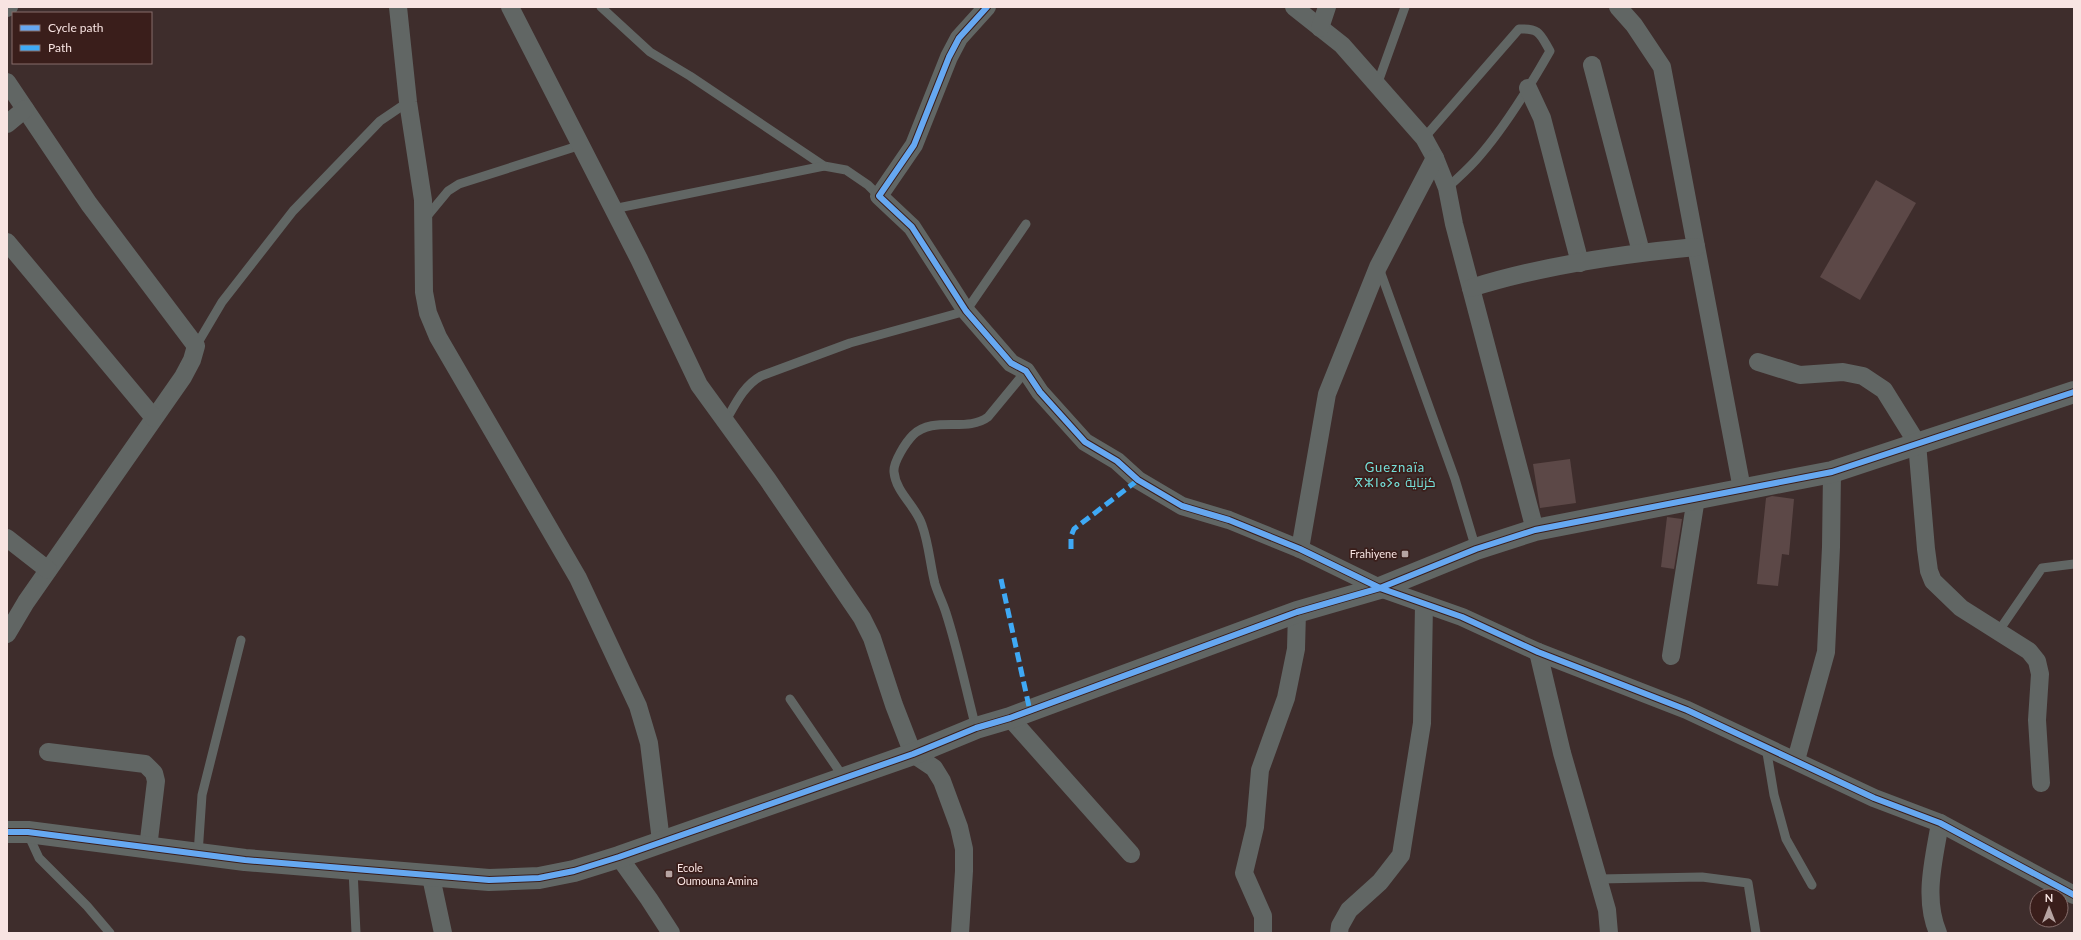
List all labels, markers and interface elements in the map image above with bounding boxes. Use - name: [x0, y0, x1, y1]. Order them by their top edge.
- legend: [12, 12, 152, 64]
- text: Cycle path: [48, 20, 103, 35]
- text: Path: [48, 40, 72, 55]
- district label: Gueznaïa ⴳⵣⵏⴰⵢⴰ كزناية: [1354, 459, 1436, 490]
- place label: Frahiyene: [1350, 547, 1397, 560]
- marker: Frahiyene: [1400, 549, 1410, 559]
- place label: Ecole Oumouna Amina: [677, 861, 758, 887]
- marker: Ecole Oumouna Amina: [664, 869, 674, 879]
- north arrow: [2029, 888, 2069, 928]
- text: N: [2045, 891, 2053, 904]

